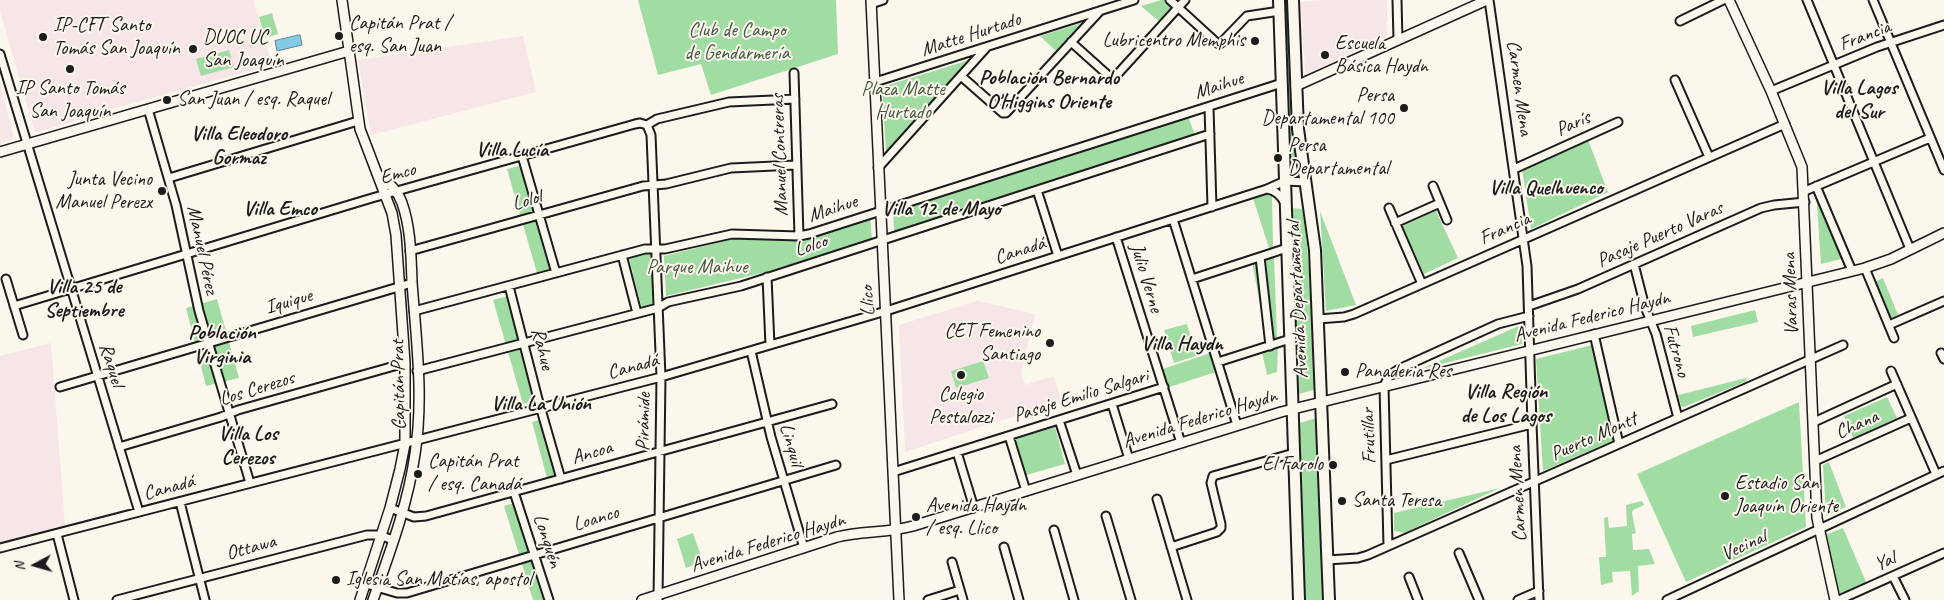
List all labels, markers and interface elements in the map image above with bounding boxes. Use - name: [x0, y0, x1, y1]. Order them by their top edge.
- street label: Matte Hurtado: [918, 8, 1024, 62]
- place label: Capitán Prat / esq. San Juan: [349, 12, 451, 59]
- place label: IP-CFT Santo Tomás San Joaquín: [53, 14, 180, 61]
- street label: Francia: [1836, 15, 1894, 57]
- park label: Club de Campo de Gendarmería: [685, 19, 789, 66]
- place label: DUOC UC San Joaquín: [203, 26, 284, 73]
- place label: Lubricentro Memphis: [1102, 29, 1245, 53]
- marker: Capitán Prat / esq. San Juan: [333, 30, 345, 42]
- marker: IP-CFT Santo Tomás San Joaquín: [37, 31, 49, 43]
- place label: Escuela Básica Haydn: [1335, 32, 1428, 79]
- marker: Lubricentro Memphis: [1249, 35, 1261, 47]
- street label: Carmen Mena: [1500, 39, 1538, 137]
- marker: DUOC UC San Joaquín: [187, 43, 199, 55]
- marker: Escuela Básica Haydn: [1319, 49, 1331, 61]
- marker: IP Santo Tomás San Joaquín: [64, 63, 76, 75]
- district label: Población Bernardo O'Higgins Oriente: [979, 65, 1119, 115]
- street label: Maihue: [1191, 67, 1247, 105]
- district label: Villa Lagos del Sur: [1821, 75, 1897, 125]
- place label: IP Santo Tomás San Joaquín: [15, 77, 125, 124]
- park label: Plaza Matte Hurtado: [861, 78, 945, 125]
- place label: Persa Departamental 100: [1262, 84, 1394, 131]
- place label: San Juan / esq. Raquel: [177, 88, 329, 112]
- street label: Manuel Contreras: [766, 93, 794, 217]
- marker: San Juan / esq. Raquel: [161, 94, 173, 106]
- marker: Persa Departamental 100: [1398, 102, 1410, 114]
- street label: París: [1552, 106, 1594, 142]
- district label: Villa Eleodoro Gormaz: [191, 121, 287, 171]
- place label: Persa Departamental: [1288, 134, 1389, 181]
- district label: Villa Lucía: [476, 137, 548, 163]
- marker: Persa Departamental: [1272, 152, 1284, 164]
- street label: Emco: [378, 158, 418, 190]
- place label: Junta Vecino Manuel Perezx: [56, 168, 152, 215]
- district label: Villa Quelhuenco: [1489, 175, 1603, 201]
- marker: Junta Vecino Manuel Perezx: [156, 185, 168, 197]
- street label: Lolol: [510, 185, 544, 217]
- street label: Maihue: [805, 190, 861, 228]
- district label: Villa Emco: [243, 196, 317, 222]
- district label: Villa 12 de Mayo: [881, 196, 1001, 222]
- street label: Pasaje Puerto Varas: [1593, 197, 1727, 273]
- street label: Manuel Pérez: [181, 203, 223, 297]
- street label: Francia: [1476, 207, 1534, 251]
- street label: Avenida Departamental: [1282, 221, 1314, 379]
- street label: Lolco: [792, 229, 830, 263]
- street label: Canadá: [992, 232, 1048, 270]
- street label: Julio Verne: [1124, 241, 1168, 315]
- street label: Varas Mena: [1778, 252, 1804, 336]
- park label: Parque Maihue: [647, 256, 747, 280]
- district label: Villa 25 de Septiembre: [45, 274, 123, 324]
- street label: Iquique: [263, 284, 315, 320]
- street label: Llico: [855, 285, 881, 317]
- street label: Avenida Federico Haydn: [1512, 286, 1672, 348]
- district label: Población Virginia: [188, 320, 256, 370]
- place label: CET Femenino Santiago: [944, 320, 1040, 367]
- street label: Futrono: [1657, 322, 1695, 380]
- street label: Rahue: [525, 325, 559, 373]
- district label: Villa Haydn: [1141, 331, 1223, 357]
- marker: CET Femenino Santiago: [1044, 337, 1056, 349]
- street label: Raquel: [93, 340, 129, 390]
- street label: Capitán Prat: [386, 340, 412, 430]
- street label: Canadá: [605, 349, 661, 385]
- place label: Panaderia Res: [1355, 360, 1451, 384]
- street label: Pasaje Emilio Salgari: [1011, 364, 1151, 428]
- street label: Los Cerezos: [217, 366, 297, 412]
- marker: Panaderia Res: [1339, 366, 1351, 378]
- marker: Colegio Pestalozzi: [955, 369, 967, 381]
- district label: Villa Región de Los Lagos: [1461, 379, 1551, 429]
- place label: Colegio Pestalozzi: [929, 383, 993, 430]
- street label: Avenida Federico Haydn: [1120, 384, 1280, 454]
- district label: Villa La Unión: [491, 391, 591, 417]
- street label: Pirámide: [631, 393, 657, 451]
- street label: Chana: [1832, 405, 1882, 445]
- street label: Puerto Montt: [1547, 407, 1641, 467]
- street label: Frutillar: [1356, 408, 1382, 464]
- district label: Villa Los Cerezos: [218, 421, 278, 471]
- street label: Linquil: [773, 421, 809, 469]
- street label: Ancoa: [569, 436, 615, 470]
- street label: Carmen Mena: [1504, 445, 1532, 543]
- place label: Capitán Prat / esq. Canadá: [428, 450, 521, 497]
- place label: El Farolo: [1262, 453, 1323, 477]
- marker: El Farolo: [1327, 459, 1339, 471]
- marker: Capitán Prat / esq. Canadá: [412, 468, 424, 480]
- street label: Canadá: [141, 470, 197, 506]
- place label: Estadio San Joaquín Oriente: [1735, 472, 1838, 519]
- place label: Santa Teresa: [1352, 489, 1441, 513]
- marker: Estadio San Joaquín Oriente: [1719, 490, 1731, 502]
- place label: Avenida Haydn / esq. Llico: [926, 494, 1026, 541]
- marker: Santa Teresa: [1336, 495, 1348, 507]
- street label: Loanco: [570, 501, 622, 537]
- street label: Avenida Federico Haydn: [688, 508, 848, 578]
- street label: Lonquén: [527, 511, 567, 571]
- marker: Avenida Haydn / esq. Llico: [910, 511, 922, 523]
- street label: Vecinal: [1718, 525, 1770, 567]
- street label: Ottawa: [223, 530, 279, 566]
- north arrow: [10, 540, 60, 590]
- street label: Yal: [1871, 547, 1899, 577]
- text: N: [11, 561, 28, 572]
- place label: Iglesia San Matías, apostol: [346, 568, 532, 592]
- marker: Iglesia San Matías, apostol: [330, 574, 342, 586]

